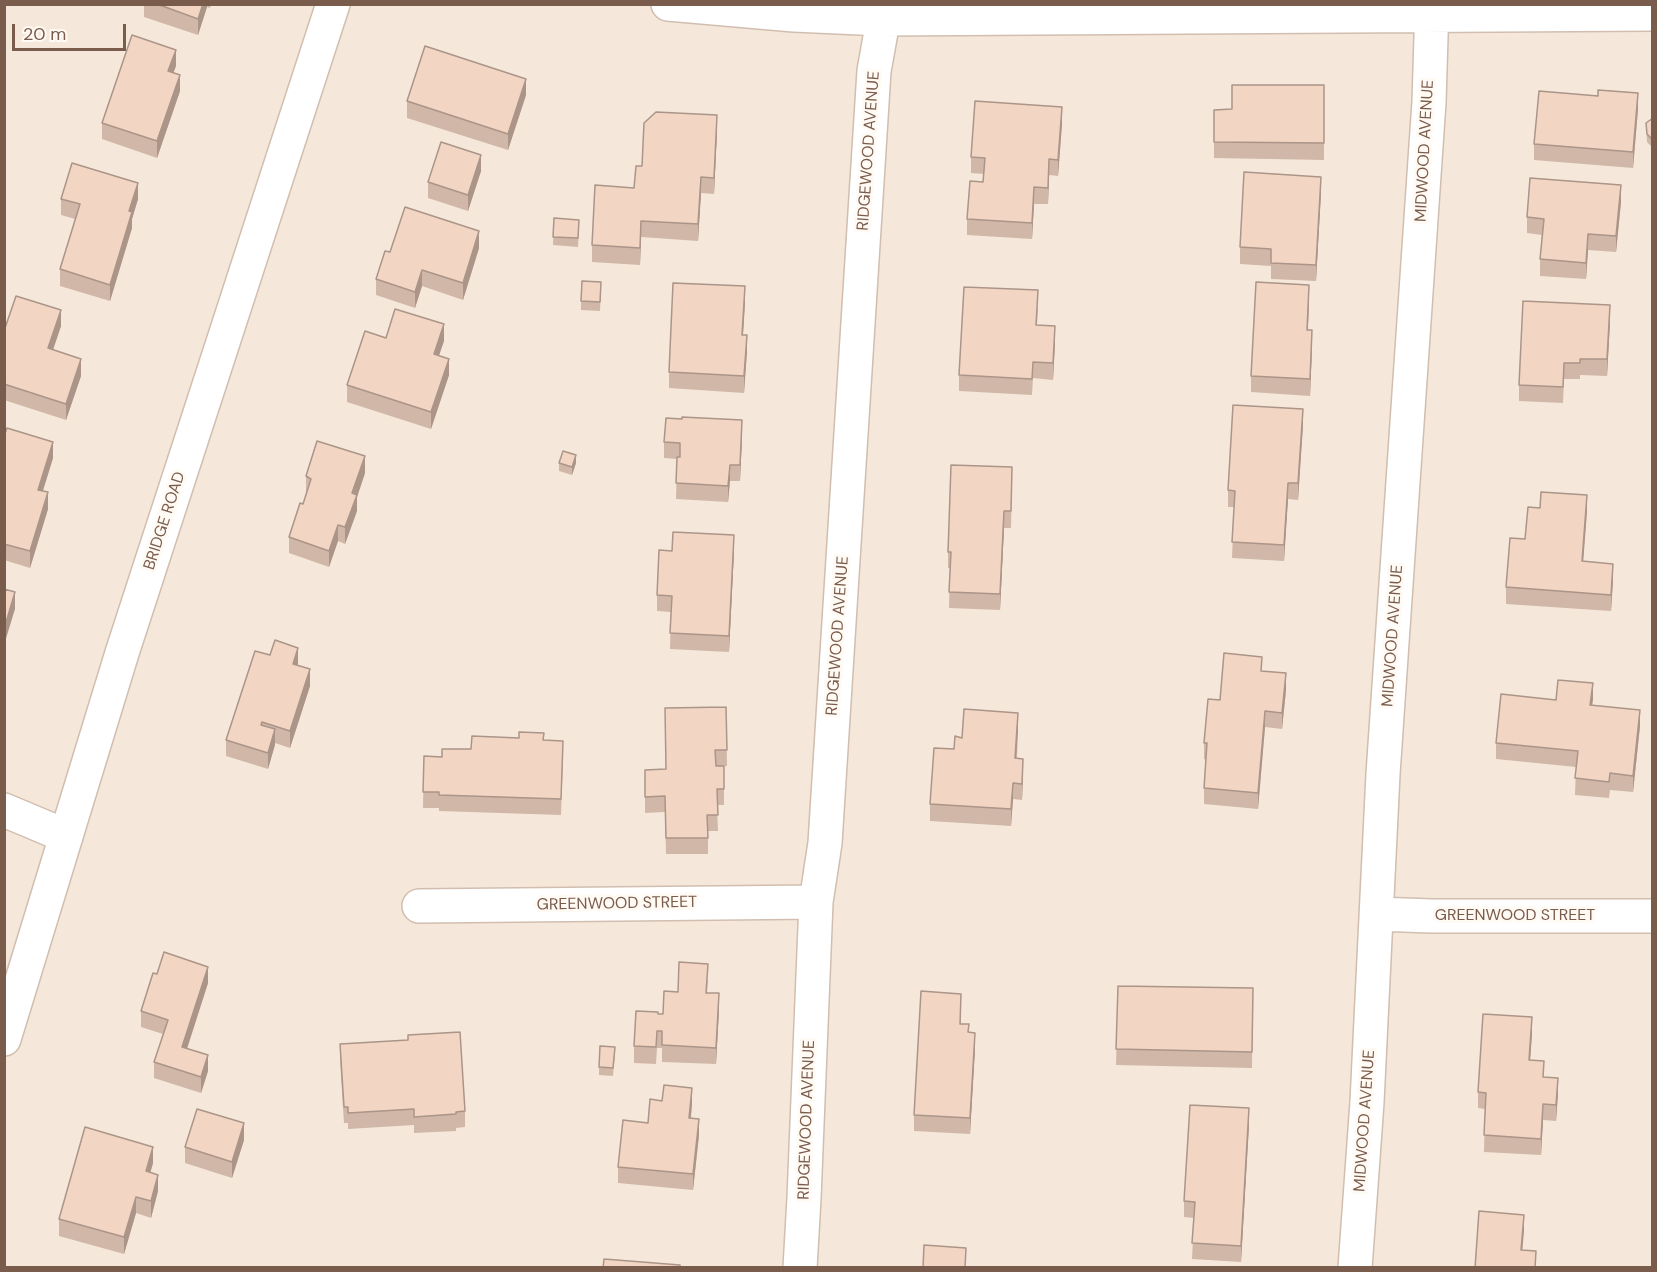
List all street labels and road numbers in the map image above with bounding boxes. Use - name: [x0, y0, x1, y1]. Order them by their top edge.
- street label: RIDGEWOOD AVENUE: [854, 71, 884, 231]
- street label: MIDWOOD AVENUE: [1412, 79, 1438, 223]
- street label: BRIDGE ROAD: [140, 470, 190, 572]
- street label: RIDGEWOOD AVENUE: [823, 556, 853, 716]
- street label: MIDWOOD AVENUE: [1378, 564, 1408, 708]
- street label: GREENWOOD STREET: [537, 893, 697, 915]
- street label: GREENWOOD STREET: [1435, 906, 1595, 926]
- street label: RIDGEWOOD AVENUE: [795, 1040, 819, 1200]
- street label: MIDWOOD AVENUE: [1350, 1049, 1380, 1193]

